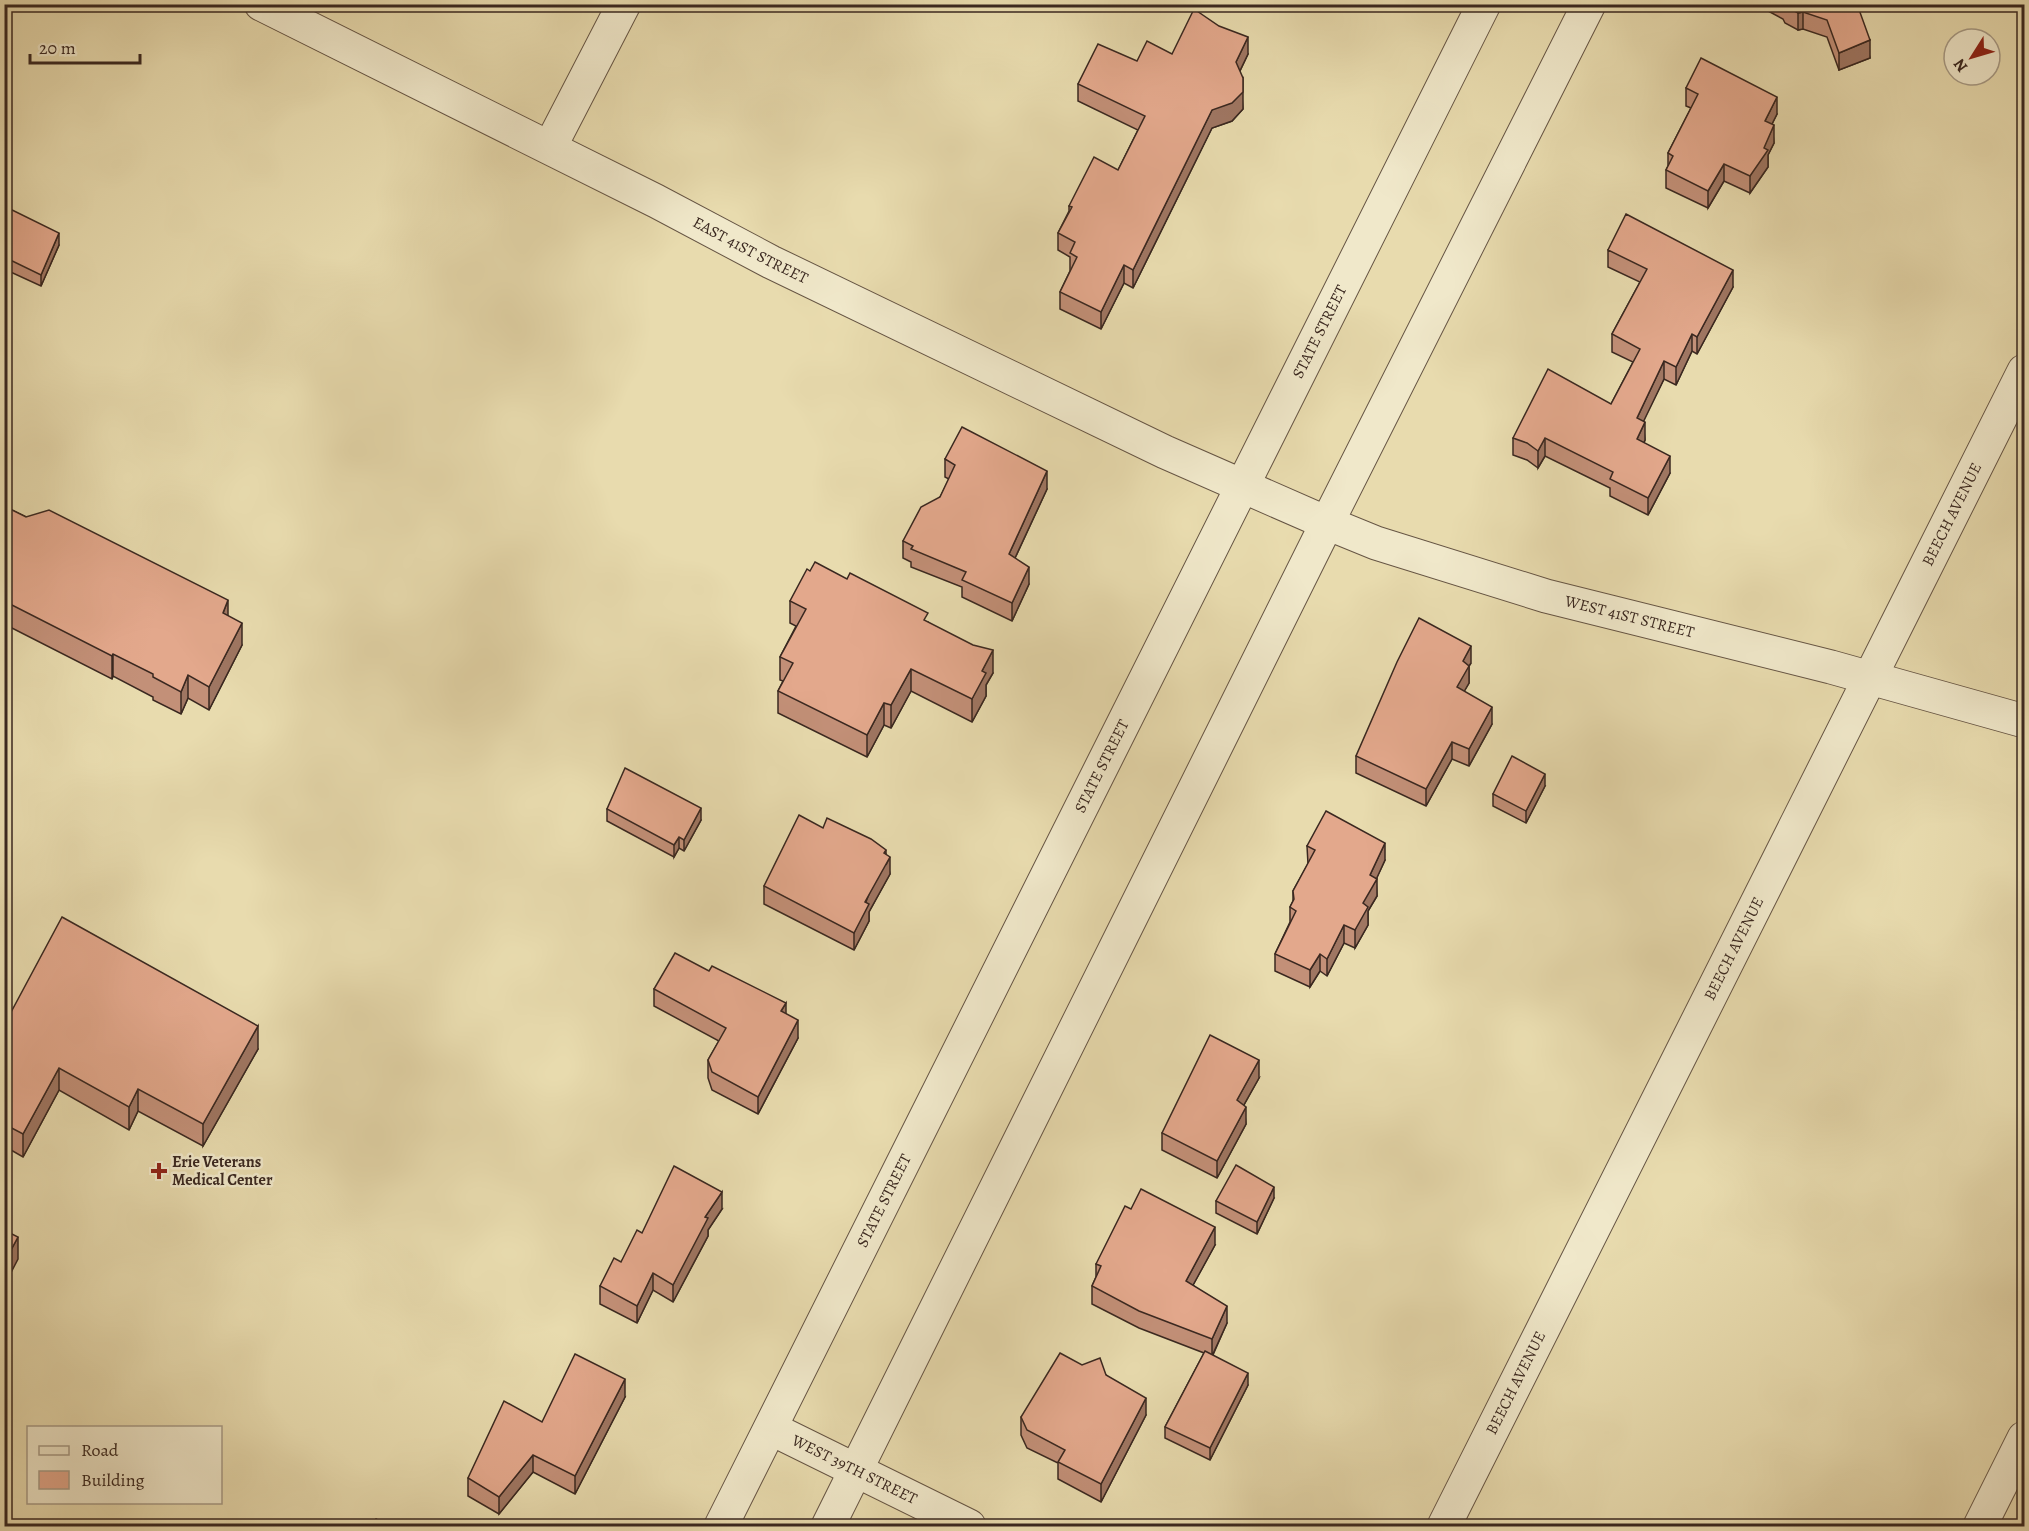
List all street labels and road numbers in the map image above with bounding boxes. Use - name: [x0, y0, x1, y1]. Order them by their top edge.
- street label: EAST 41ST STREET: [689, 211, 812, 289]
- street label: STATE STREET: [1287, 281, 1353, 382]
- street label: BEECH AVENUE: [1917, 459, 1987, 570]
- street label: WEST 41ST STREET: [1562, 590, 1697, 644]
- street label: STATE STREET: [1069, 715, 1135, 817]
- street label: BEECH AVENUE: [1699, 893, 1769, 1004]
- street label: STATE STREET: [851, 1150, 917, 1251]
- street label: BEECH AVENUE: [1481, 1327, 1551, 1439]
- street label: WEST 39TH STREET: [787, 1429, 921, 1510]

